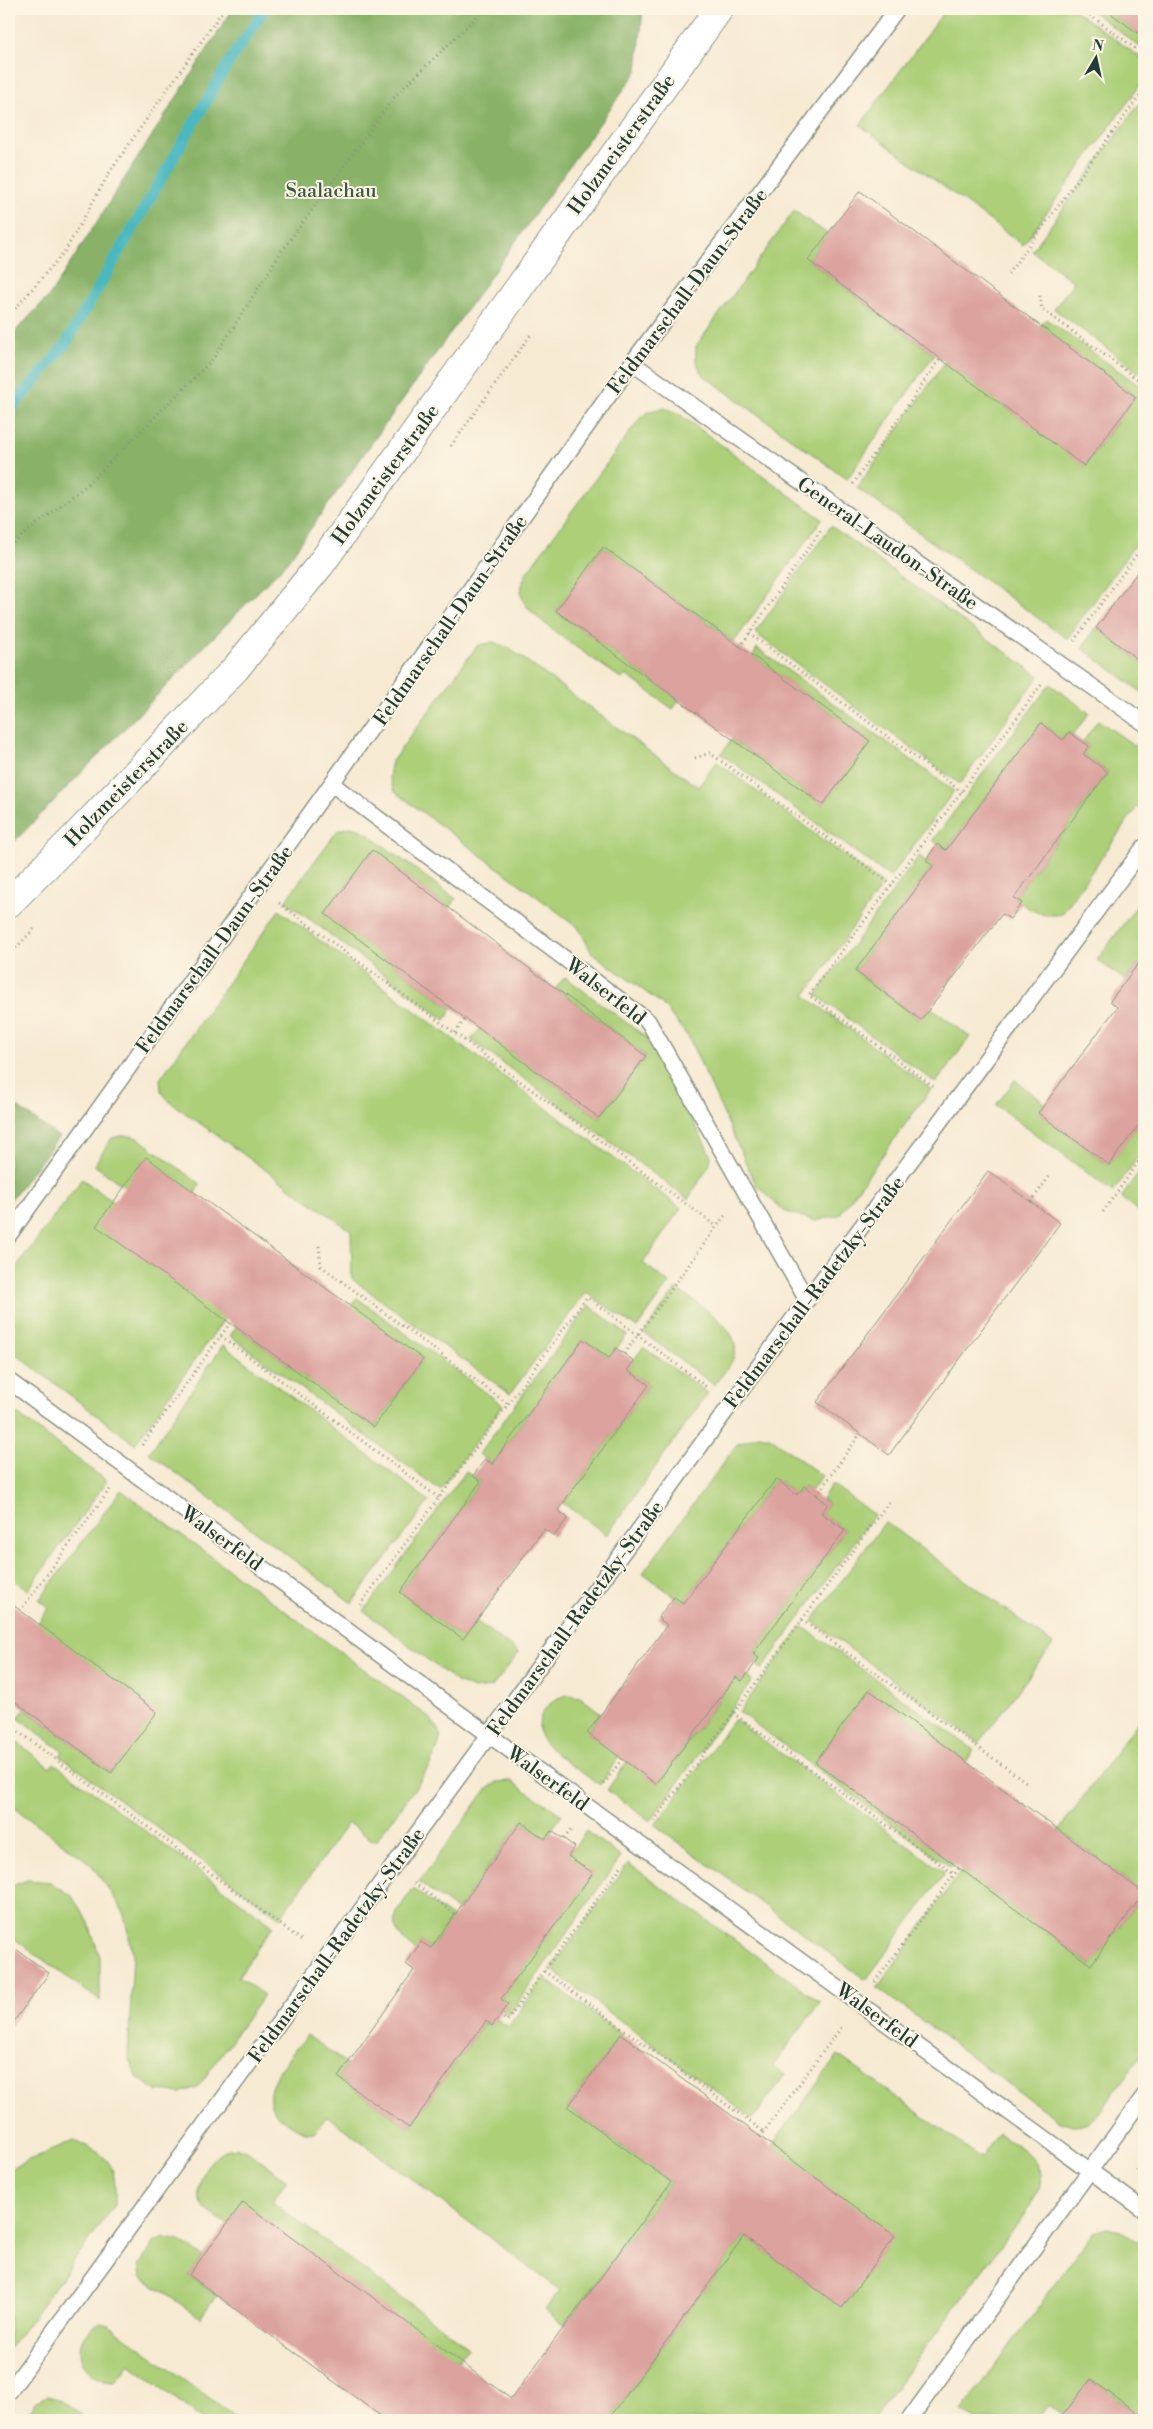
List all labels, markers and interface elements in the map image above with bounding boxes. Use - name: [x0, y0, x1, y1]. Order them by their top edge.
- north arrow: [1070, 32, 1120, 82]
- text: N: [1091, 36, 1105, 56]
- street label: Holzmeisterstraße: [563, 70, 682, 220]
- park label: Saalachau: [285, 179, 377, 204]
- street label: Feldmarschall-Daun-Straße: [602, 184, 774, 400]
- street label: Holzmeisterstraße: [327, 400, 446, 550]
- street label: General-Laudon-Straße: [792, 472, 983, 616]
- street label: Feldmarschall-Daun-Straße: [369, 511, 534, 731]
- street label: Holzmeisterstraße: [60, 715, 194, 853]
- street label: Feldmarschall-Daun-Straße: [131, 841, 299, 1059]
- street label: Walserfeld: [559, 952, 651, 1032]
- street label: Feldmarschall-Radetzky-Straße: [719, 1172, 911, 1414]
- street label: Feldmarschall-Radetzky-Straße: [482, 1496, 670, 1742]
- street label: Walserfeld: [174, 1501, 267, 1578]
- street label: Walserfeld: [500, 1741, 593, 1818]
- street label: Feldmarschall-Radetzky-Straße: [243, 1823, 431, 2069]
- street label: Walserfeld: [829, 1978, 922, 2055]

